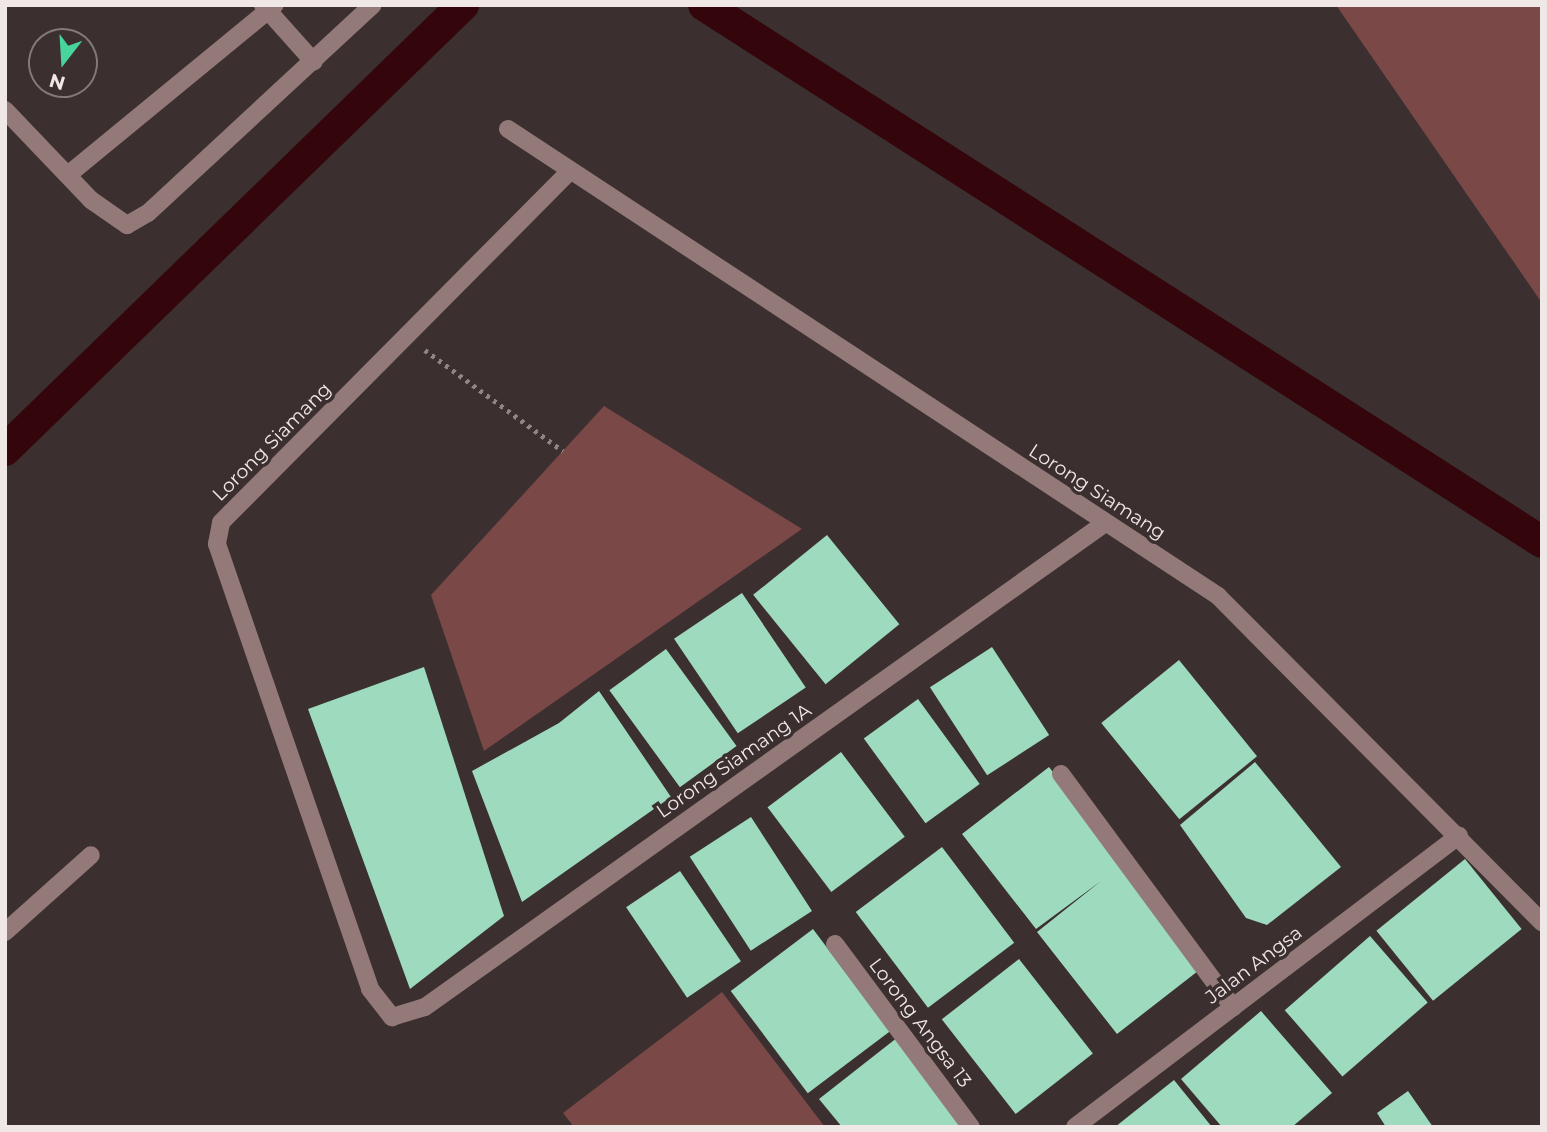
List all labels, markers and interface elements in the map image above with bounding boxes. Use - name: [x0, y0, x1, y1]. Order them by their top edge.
- north arrow: [28, 28, 98, 98]
- text: N: [47, 68, 68, 95]
- street label: Lorong Siamang: [208, 378, 336, 506]
- street label: Lorong Siamang: [1024, 439, 1170, 545]
- street label: Lorong Siamang 1A: [652, 699, 816, 823]
- street label: Jalan Angsa: [1201, 921, 1307, 1009]
- street label: Lorong Angsa 13: [864, 954, 976, 1092]

